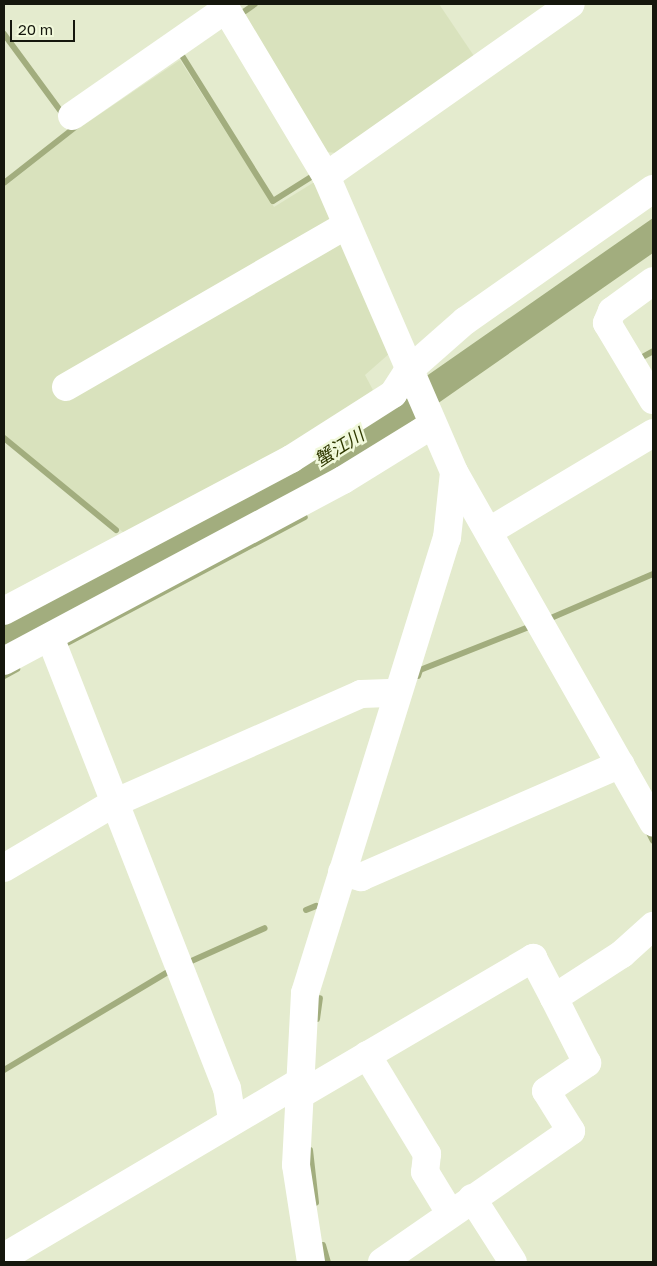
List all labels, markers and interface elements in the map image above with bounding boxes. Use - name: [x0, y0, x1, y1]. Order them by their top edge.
- scale bar: [12, 10, 78, 42]
- text: 20 m: [18, 20, 53, 38]
- water label: 蟹江川: [310, 424, 368, 470]

